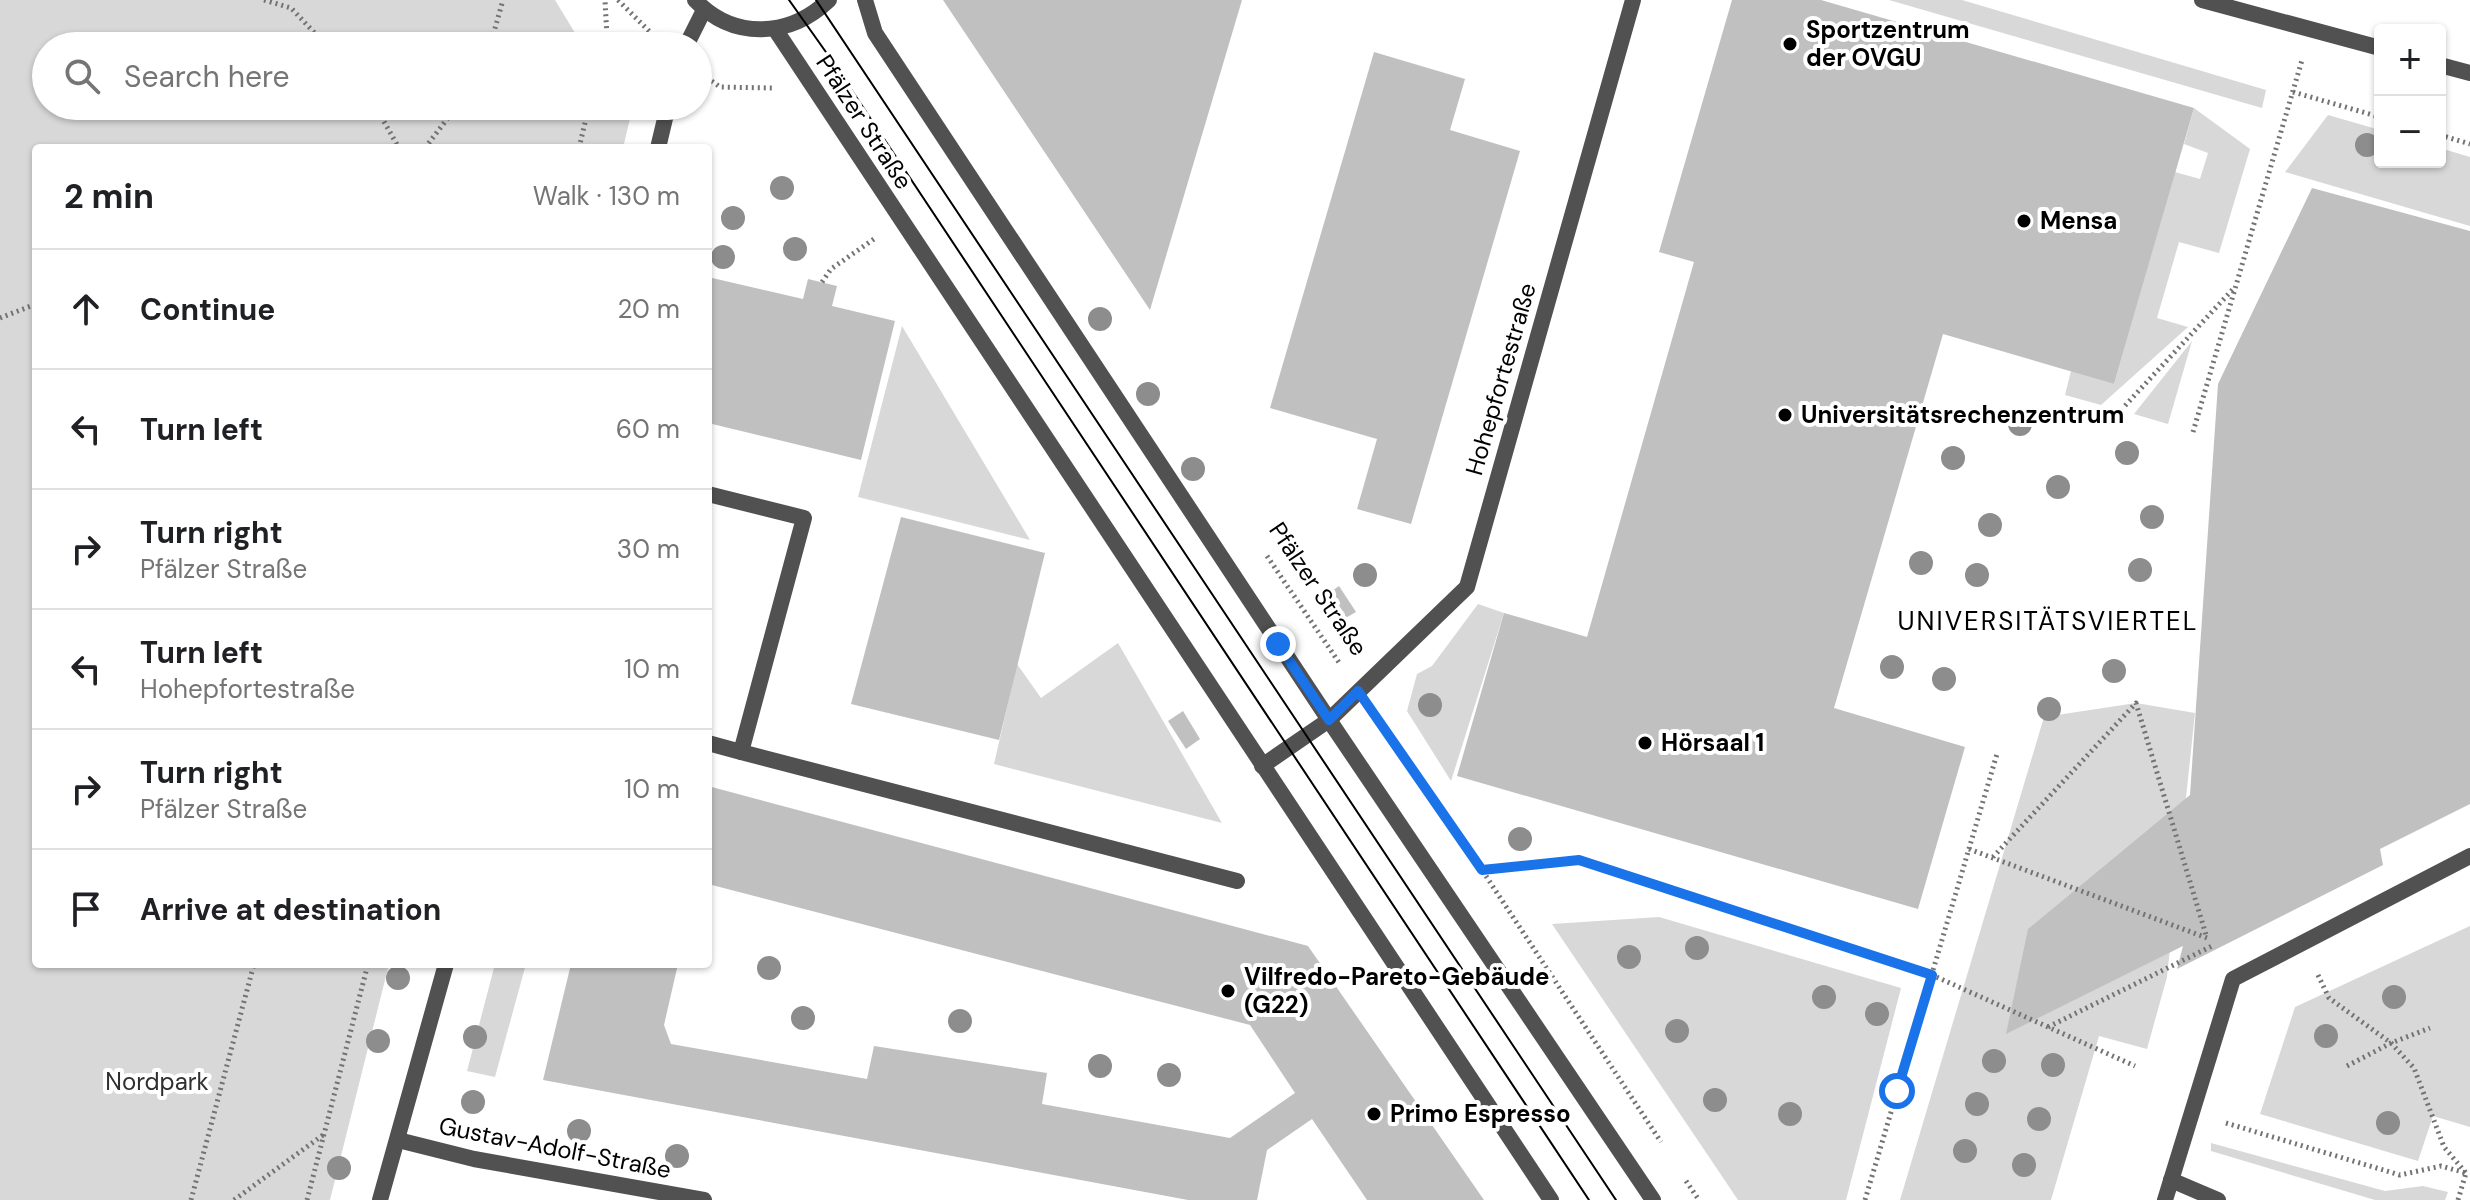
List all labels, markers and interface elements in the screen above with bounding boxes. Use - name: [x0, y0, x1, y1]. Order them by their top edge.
- place label: Sportzentrum der OVGU: [1806, 14, 1970, 73]
- map controls: [2374, 24, 2446, 168]
- button: +: [2374, 24, 2446, 96]
- search box: [32, 32, 712, 120]
- marker: Sportzentrum der OVGU: [1781, 35, 1799, 53]
- street label: Pfälzer Straße: [809, 49, 919, 195]
- icon: search: [60, 54, 104, 98]
- text: Search here: [124, 57, 290, 96]
- button: −: [2374, 96, 2446, 168]
- text: 2 min: [64, 174, 154, 219]
- text: Walk · 130 m: [533, 179, 680, 213]
- place label: Mensa: [2040, 205, 2117, 236]
- marker: Mensa: [2015, 212, 2033, 230]
- street label: Hohepfortestraße: [1458, 279, 1543, 479]
- icon: ahead: [64, 287, 108, 331]
- text: Continue: [140, 290, 275, 329]
- text: 20 m: [617, 292, 680, 326]
- place label: Universitätsrechenzentrum: [1801, 399, 2124, 430]
- marker: Universitätsrechenzentrum: [1776, 406, 1794, 424]
- icon: left: [64, 407, 108, 451]
- text: Turn left: [140, 410, 263, 449]
- text: 60 m: [616, 412, 680, 446]
- text: Turn right: [140, 513, 283, 552]
- street label: Pfälzer Straße: [1262, 516, 1374, 661]
- icon: right: [64, 527, 108, 571]
- text: 30 m: [617, 532, 680, 566]
- text: Pfälzer Straße: [140, 552, 307, 586]
- district label: UNIVERSITÄTSVIERTEL: [1898, 604, 2198, 638]
- route end: [1260, 626, 1296, 662]
- text: Turn left: [140, 633, 263, 672]
- icon: left: [64, 647, 108, 691]
- text: 10 m: [624, 652, 680, 686]
- text: Hohepfortestraße: [140, 672, 355, 706]
- place label: Hörsaal 1: [1661, 727, 1764, 758]
- marker: Hörsaal 1: [1636, 734, 1654, 752]
- text: Turn right: [140, 753, 283, 792]
- icon: right: [64, 767, 108, 811]
- text: 10 m: [624, 772, 680, 806]
- text: Pfälzer Straße: [140, 792, 307, 826]
- icon: arrive: [64, 887, 108, 931]
- text: Arrive at destination: [140, 890, 441, 929]
- place label: Vilfredo-Pareto-Gebäude (G22): [1244, 961, 1549, 1020]
- marker: Vilfredo-Pareto-Gebäude (G22): [1219, 982, 1237, 1000]
- park label: Nordpark: [105, 1066, 209, 1097]
- route start: [1879, 1073, 1915, 1109]
- place label: Primo Espresso: [1390, 1098, 1571, 1129]
- marker: Primo Espresso: [1365, 1105, 1383, 1123]
- street label: Gustav-Adolf-Straße: [436, 1110, 674, 1185]

